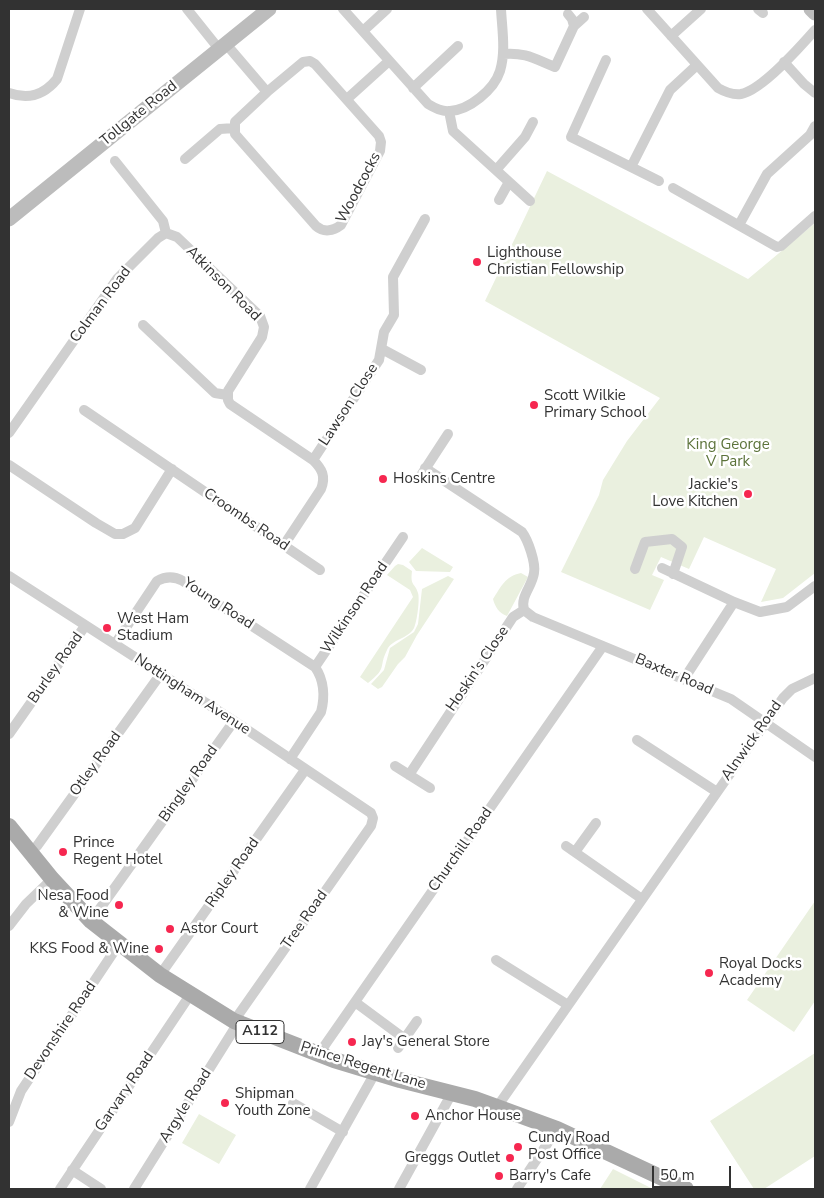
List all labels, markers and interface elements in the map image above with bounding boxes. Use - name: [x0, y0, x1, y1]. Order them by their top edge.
- street label: Tollgate Road: [97, 78, 181, 150]
- street label: Woodcocks: [333, 149, 385, 227]
- street label: Atkinson Road: [182, 243, 264, 325]
- place label: Lighthouse Christian Fellowship: [487, 244, 624, 279]
- marker: Lighthouse Christian Fellowship: [471, 256, 483, 268]
- street label: Colman Road: [67, 263, 135, 347]
- street label: Lawson Close: [316, 361, 382, 449]
- place label: Scott Wilkie Primary School: [544, 387, 646, 422]
- marker: Scott Wilkie Primary School: [528, 399, 540, 411]
- park label: King George V Park: [686, 436, 770, 471]
- place label: Hoskins Centre: [393, 470, 495, 488]
- marker: Hoskins Centre: [377, 473, 389, 485]
- place label: Jackie's Love Kitchen: [652, 476, 738, 511]
- street label: Croombs Road: [200, 485, 292, 555]
- marker: Jackie's Love Kitchen: [742, 488, 754, 500]
- street label: Wilkinson Road: [318, 559, 392, 657]
- street label: Young Road: [179, 575, 257, 633]
- place label: West Ham Stadium: [117, 610, 189, 645]
- marker: West Ham Stadium: [101, 622, 113, 634]
- street label: Hoskin's Close: [443, 623, 513, 715]
- street label: Burley Road: [25, 629, 87, 707]
- street label: Baxter Road: [632, 650, 716, 700]
- street label: Nottingham Avenue: [131, 651, 253, 739]
- street label: Alnwick Road: [718, 698, 786, 784]
- street label: Otley Road: [67, 728, 125, 800]
- street label: Bingley Road: [156, 742, 222, 826]
- street label: Churchill Road: [425, 804, 497, 896]
- place label: Prince Regent Hotel: [73, 834, 163, 869]
- street label: Ripley Road: [202, 835, 264, 911]
- marker: Prince Regent Hotel: [57, 846, 69, 858]
- place label: Nesa Food & Wine: [38, 887, 109, 922]
- street label: Tree Road: [278, 887, 332, 953]
- marker: Nesa Food & Wine: [113, 899, 125, 911]
- place label: Astor Court: [180, 920, 258, 938]
- marker: Astor Court: [164, 923, 176, 935]
- place label: KKS Food & Wine: [30, 940, 149, 958]
- marker: KKS Food & Wine: [153, 943, 165, 955]
- place label: Royal Docks Academy: [719, 955, 802, 990]
- marker: Royal Docks Academy: [703, 967, 715, 979]
- street label: Devonshire Road: [21, 978, 101, 1084]
- road number: A112: [236, 1020, 284, 1044]
- place label: Jay's General Store: [362, 1033, 490, 1051]
- marker: Jay's General Store: [346, 1036, 358, 1048]
- street label: Prince Regent Lane: [298, 1038, 428, 1094]
- street label: Garvary Road: [92, 1049, 158, 1135]
- street label: Argyle Road: [156, 1066, 216, 1146]
- place label: Shipman Youth Zone: [235, 1085, 311, 1120]
- marker: Shipman Youth Zone: [219, 1097, 231, 1109]
- place label: Anchor House: [425, 1107, 521, 1125]
- marker: Anchor House: [409, 1110, 421, 1122]
- place label: Cundy Road Post Office: [528, 1129, 610, 1164]
- marker: Cundy Road Post Office: [512, 1141, 524, 1153]
- place label: Greggs Outlet: [404, 1149, 500, 1167]
- marker: Greggs Outlet: [504, 1152, 516, 1164]
- scale bar: [654, 1156, 733, 1188]
- text: 50 m: [660, 1165, 695, 1185]
- place label: Barry's Cafe: [509, 1167, 591, 1185]
- marker: Barry's Cafe: [493, 1170, 505, 1182]

